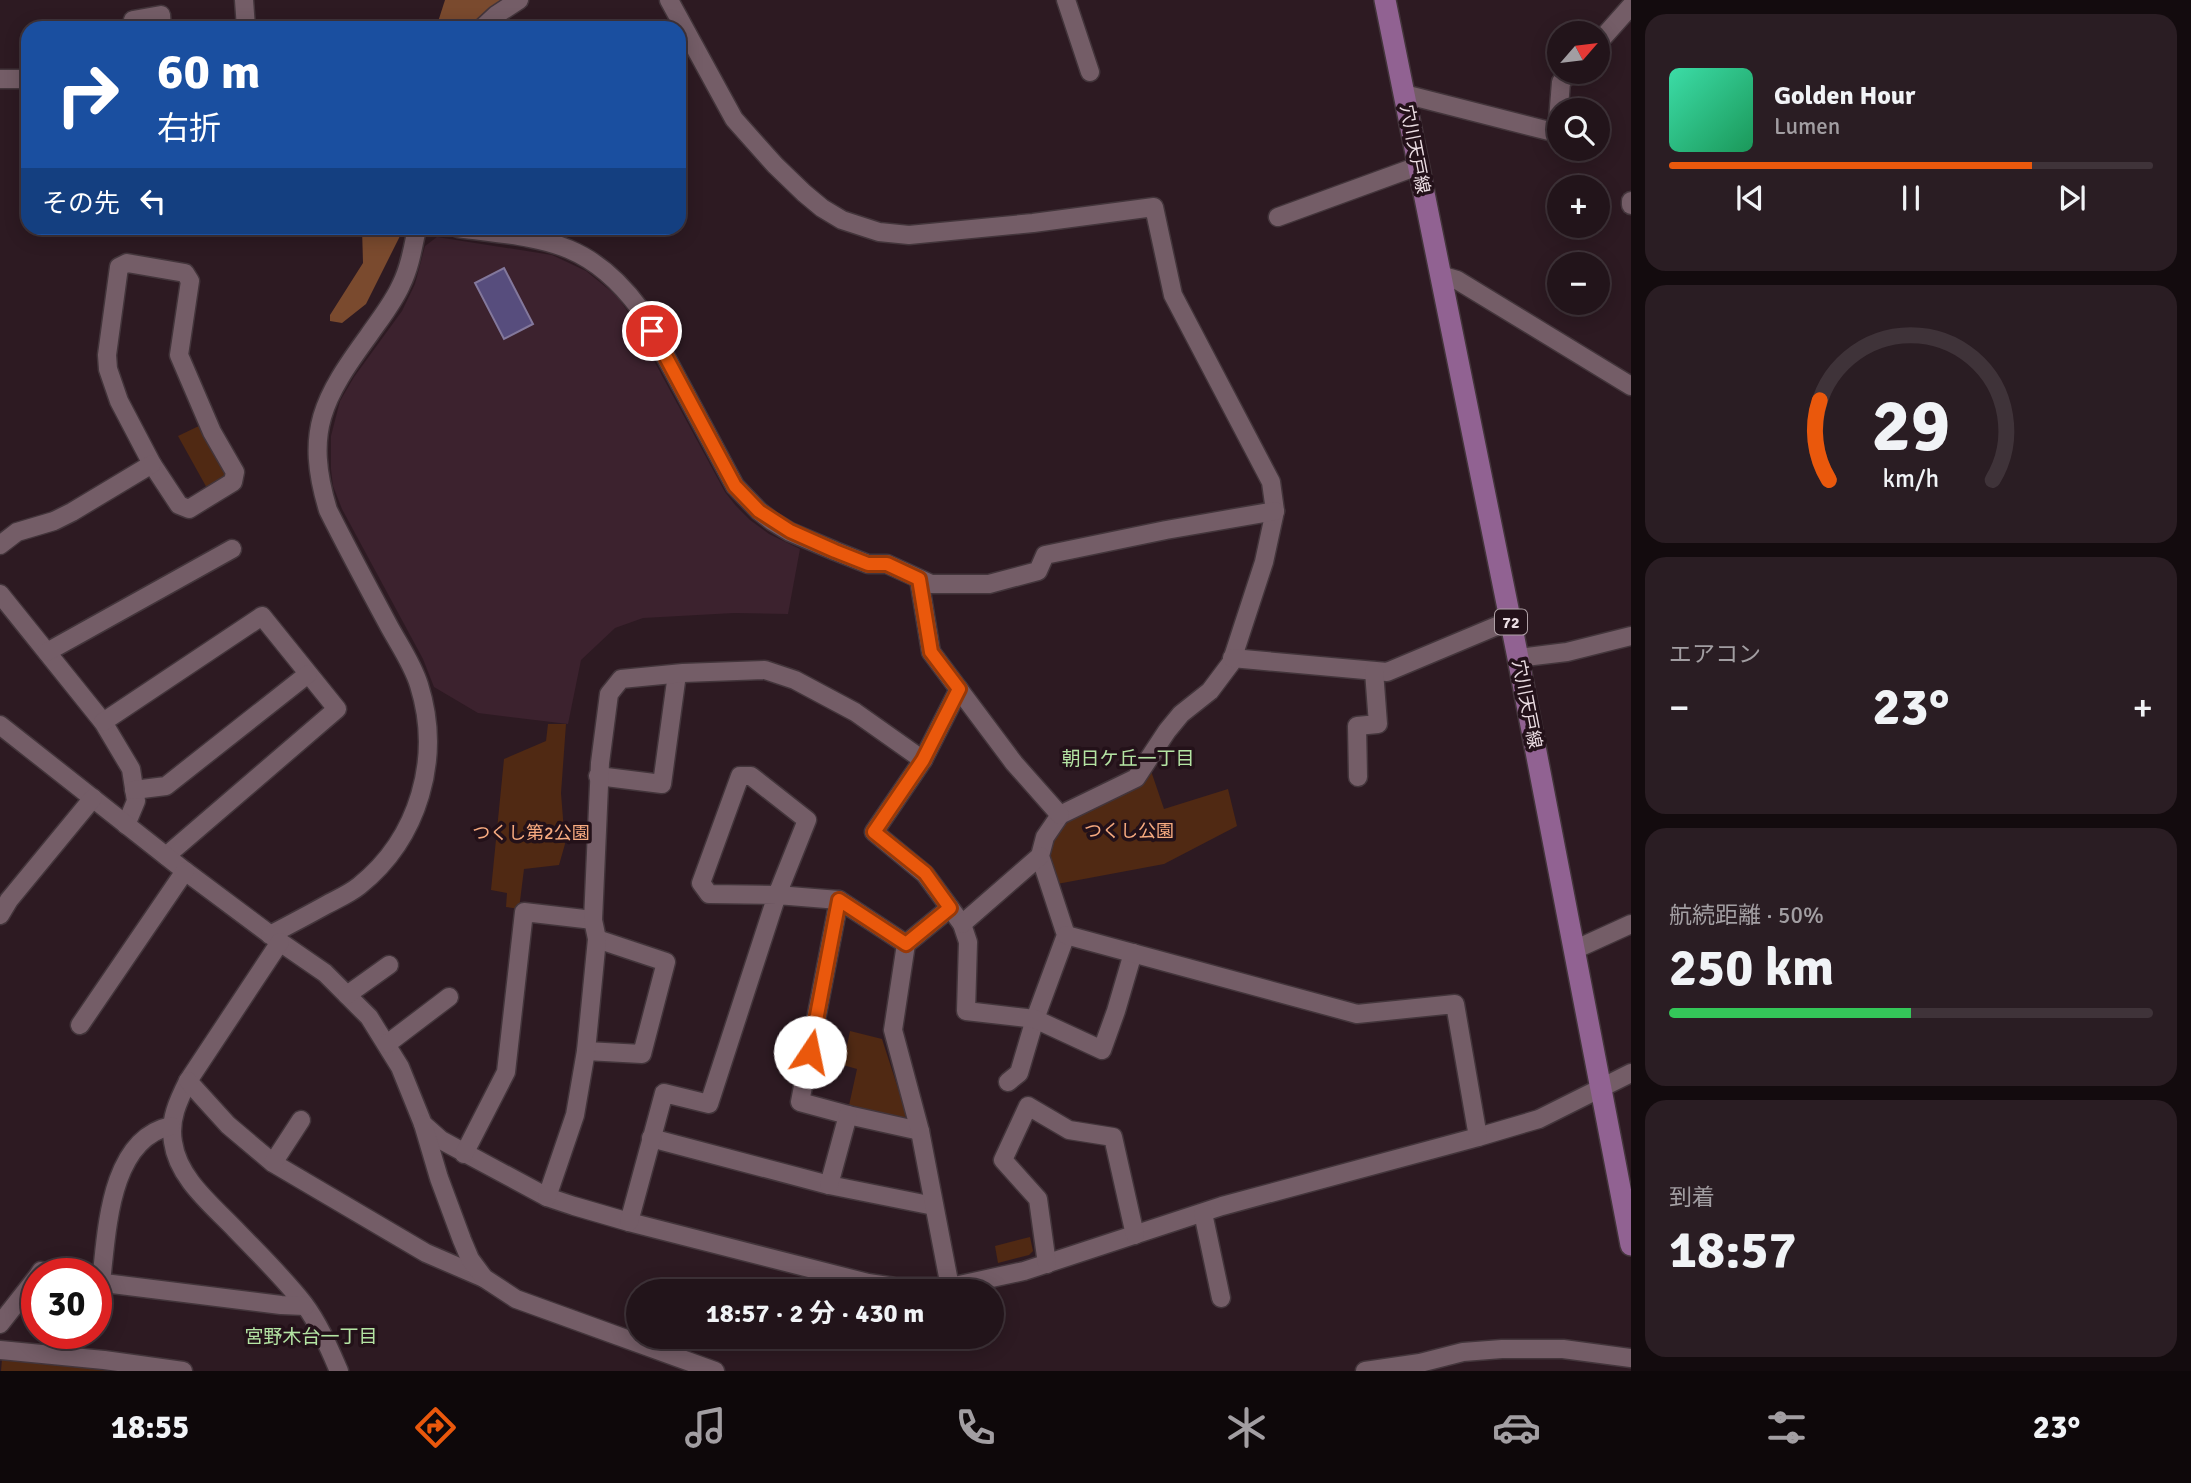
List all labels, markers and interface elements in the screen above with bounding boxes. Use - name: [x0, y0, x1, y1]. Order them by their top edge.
- north arrow: [1547, 21, 1610, 84]
- map controls: [1547, 21, 1610, 315]
- text: 60 m: [157, 42, 260, 102]
- icon: right: [42, 49, 133, 140]
- text: Golden Hour: [1774, 80, 1915, 112]
- button: search: [1547, 98, 1610, 161]
- street label: 穴川天戸線: [1396, 103, 1434, 195]
- text: 右折: [157, 109, 221, 148]
- text: Lumen: [1774, 112, 1840, 141]
- button: +: [1547, 175, 1610, 238]
- icon: previous: [1731, 179, 1769, 217]
- icon: pause: [1892, 179, 1930, 217]
- icon: next: [2053, 179, 2091, 217]
- icon: left: [134, 182, 172, 220]
- text: その先: [42, 188, 120, 220]
- button: −: [1547, 252, 1610, 315]
- pin: [622, 301, 682, 361]
- icon: arrive: [633, 312, 671, 350]
- text: 29: [1872, 383, 1950, 472]
- text: km/h: [1883, 463, 1939, 494]
- road number: 72: [1495, 610, 1527, 635]
- text: エアコン: [1669, 640, 1761, 669]
- street label: 穴川天戸線: [1508, 658, 1546, 750]
- text: 23°: [1873, 675, 1949, 739]
- text: −: [1669, 684, 1690, 731]
- text: +: [2132, 684, 2153, 731]
- district label: 朝日ケ丘一丁目: [1061, 747, 1195, 771]
- park label: つくし公園: [1084, 820, 1174, 842]
- park label: つくし第2公園: [472, 822, 590, 844]
- text: 航続距離 · 50%: [1669, 901, 1824, 930]
- text: 250 km: [1669, 936, 1834, 1000]
- position arrow: [773, 1015, 847, 1089]
- text: 到着: [1669, 1183, 1715, 1212]
- text: 18:57: [1669, 1218, 1797, 1282]
- speed limit sign: 30: [21, 1258, 112, 1349]
- text: 18:57 · 2 分 · 430 m: [706, 1298, 924, 1330]
- district label: 宮野木台一丁目: [244, 1325, 378, 1349]
- icon: directions: [411, 1403, 460, 1452]
- icon: music: [681, 1403, 730, 1452]
- icon: phone: [951, 1403, 1000, 1452]
- icon: climate: [1222, 1403, 1271, 1452]
- icon: car: [1492, 1403, 1541, 1452]
- icon: filters: [1762, 1403, 1811, 1452]
- text: 18:55: [111, 1408, 189, 1447]
- text: 23°: [2033, 1408, 2080, 1447]

